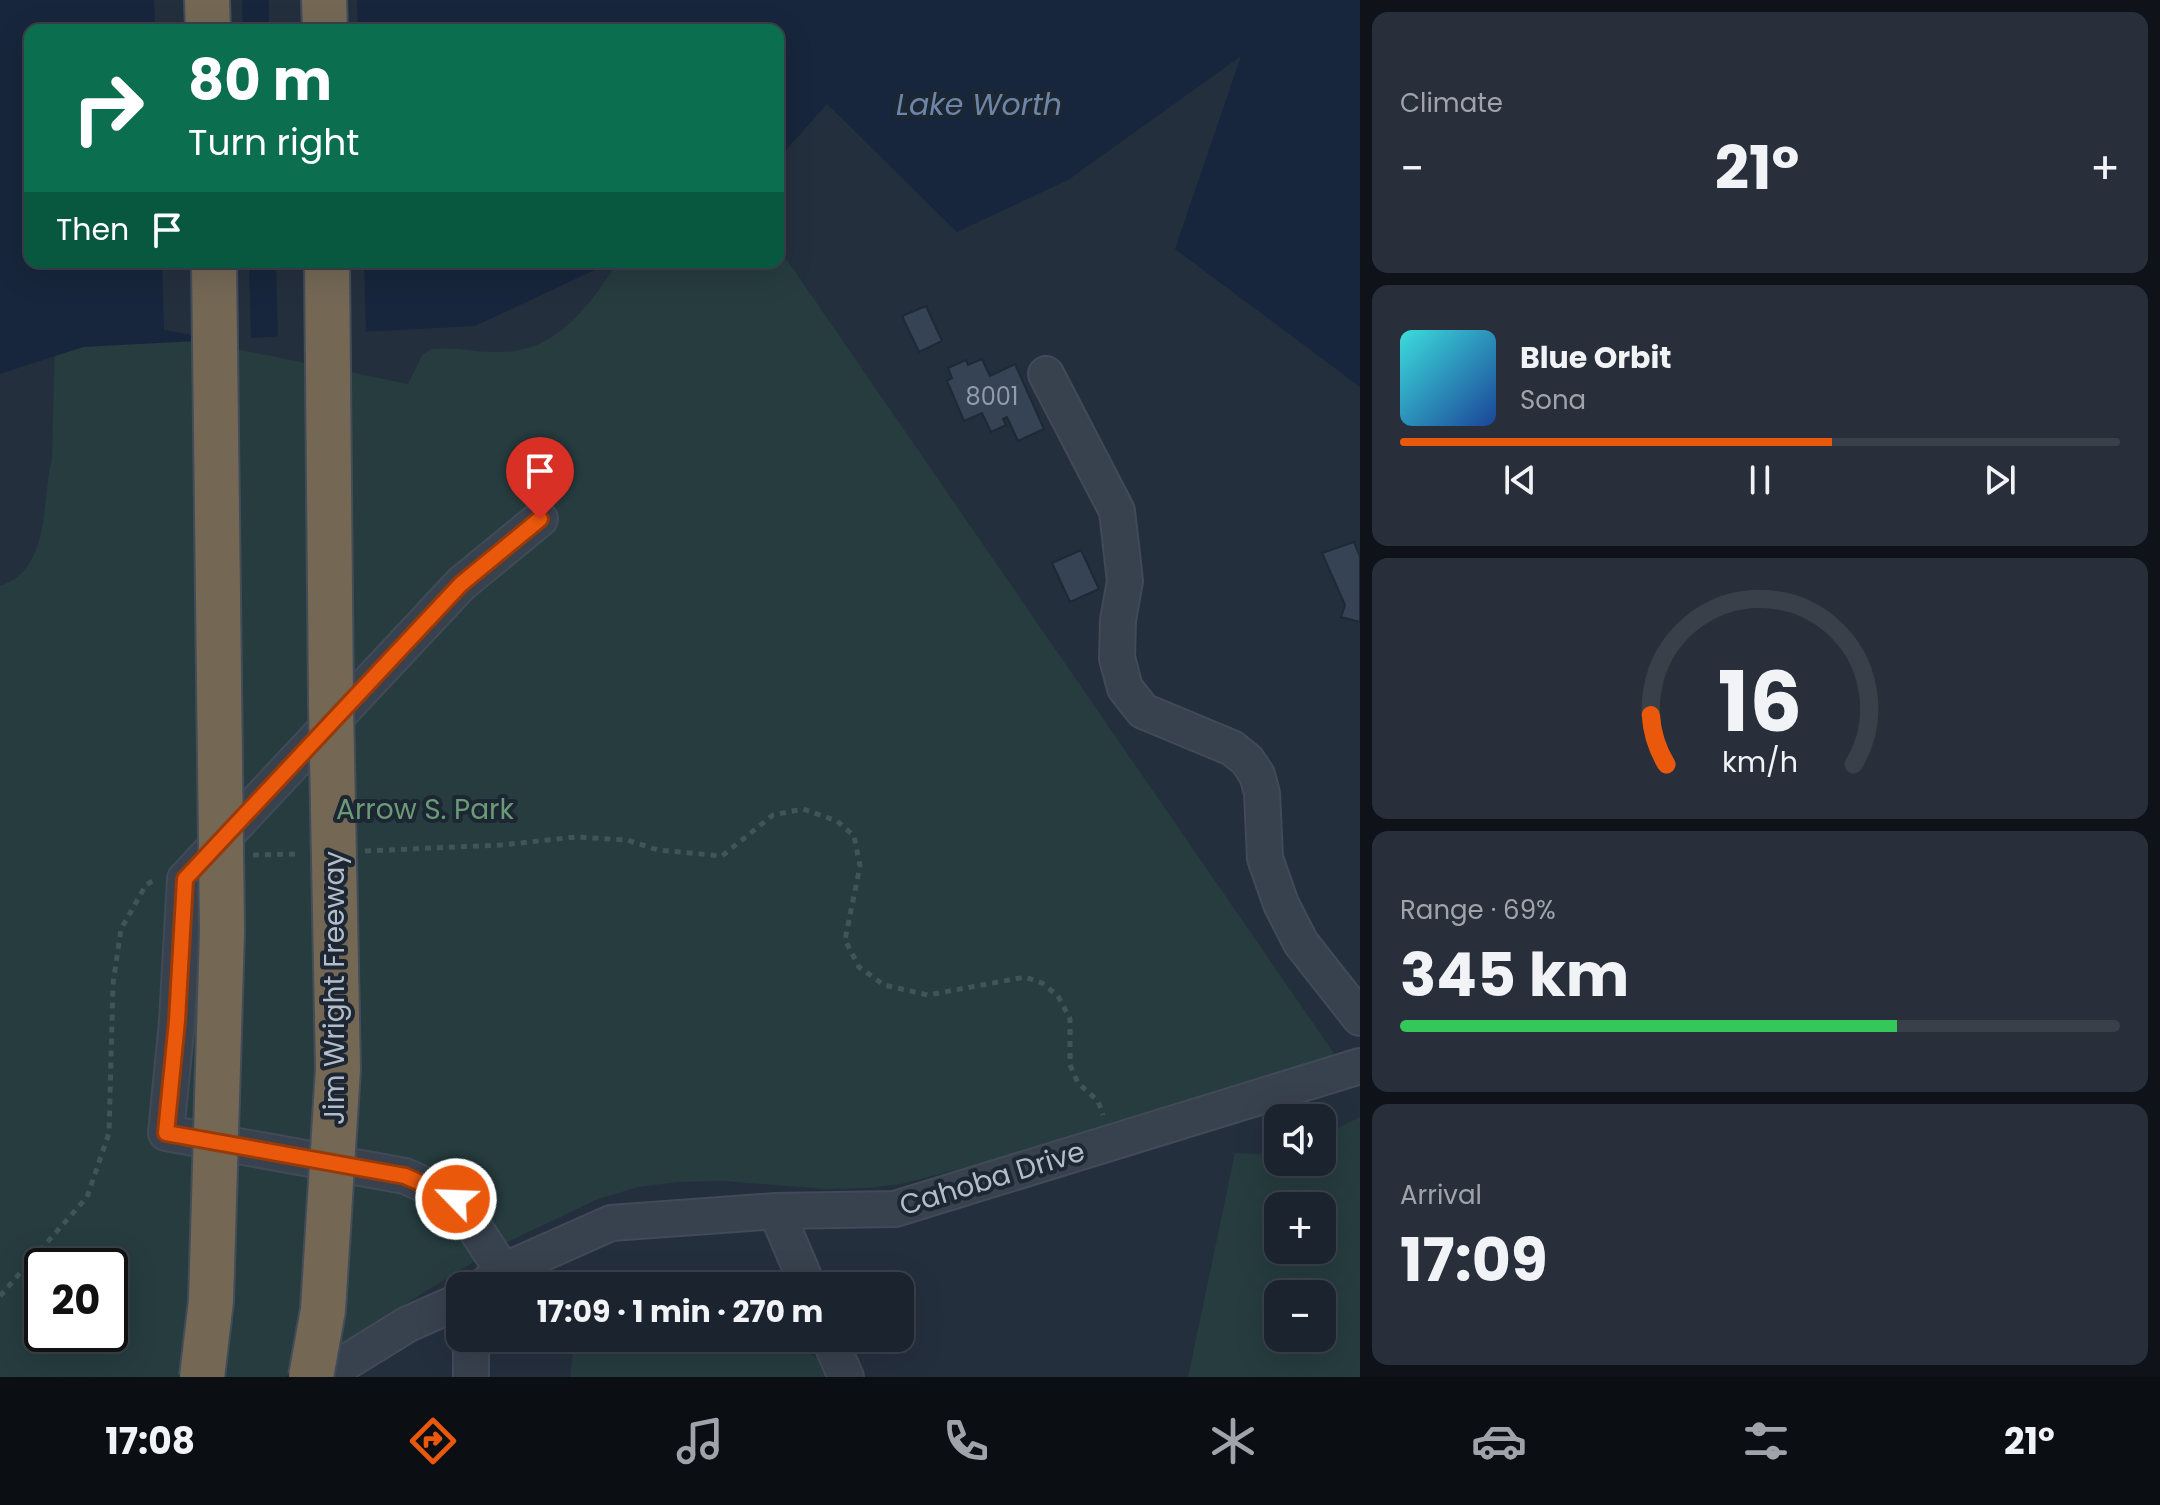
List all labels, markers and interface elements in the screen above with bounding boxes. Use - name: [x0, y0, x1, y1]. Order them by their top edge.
- text: 80 m: [188, 41, 332, 120]
- icon: right: [56, 56, 160, 160]
- water label: Lake Worth: [896, 83, 1062, 126]
- text: Climate: [1400, 85, 1503, 121]
- text: Turn right: [188, 117, 359, 168]
- text: 21°: [1715, 126, 1799, 210]
- text: −: [1400, 138, 1424, 199]
- text: +: [2090, 138, 2120, 199]
- text: Then: [56, 208, 129, 251]
- icon: arrive: [145, 208, 189, 252]
- text: Blue Orbit: [1520, 336, 1672, 379]
- house number: 8001: [966, 380, 1018, 413]
- text: Sona: [1520, 382, 1586, 418]
- pin: [506, 437, 574, 519]
- icon: arrive: [518, 449, 562, 493]
- icon: previous: [1498, 458, 1542, 502]
- icon: pause: [1738, 458, 1782, 502]
- icon: next: [1978, 458, 2022, 502]
- text: 16: [1718, 643, 1802, 759]
- text: km/h: [1722, 742, 1798, 782]
- park label: Arrow S. Park: [336, 790, 515, 829]
- street label: Jim Wright Freeway: [315, 851, 354, 1125]
- text: Range · 69%: [1400, 892, 1556, 928]
- text: 345 km: [1400, 933, 1629, 1017]
- map controls: [1264, 1104, 1336, 1352]
- button: sound: [1264, 1104, 1336, 1176]
- street label: Cahoba Drive: [895, 1132, 1090, 1225]
- position arrow: [414, 1157, 498, 1241]
- text: Arrival: [1400, 1177, 1482, 1213]
- button: +: [1264, 1192, 1336, 1264]
- text: 17:09: [1400, 1218, 1548, 1302]
- speed limit sign: 20: [24, 1248, 128, 1352]
- button: −: [1264, 1280, 1336, 1352]
- text: 17:09 · 1 min · 270 m: [537, 1290, 823, 1333]
- icon: directions: [405, 1413, 461, 1469]
- icon: music: [672, 1413, 728, 1469]
- icon: phone: [938, 1413, 994, 1469]
- icon: climate: [1205, 1413, 1261, 1469]
- icon: car: [1471, 1413, 1527, 1469]
- icon: filters: [1738, 1413, 1794, 1469]
- text: 17:08: [105, 1416, 195, 1467]
- text: 21°: [2004, 1416, 2055, 1467]

